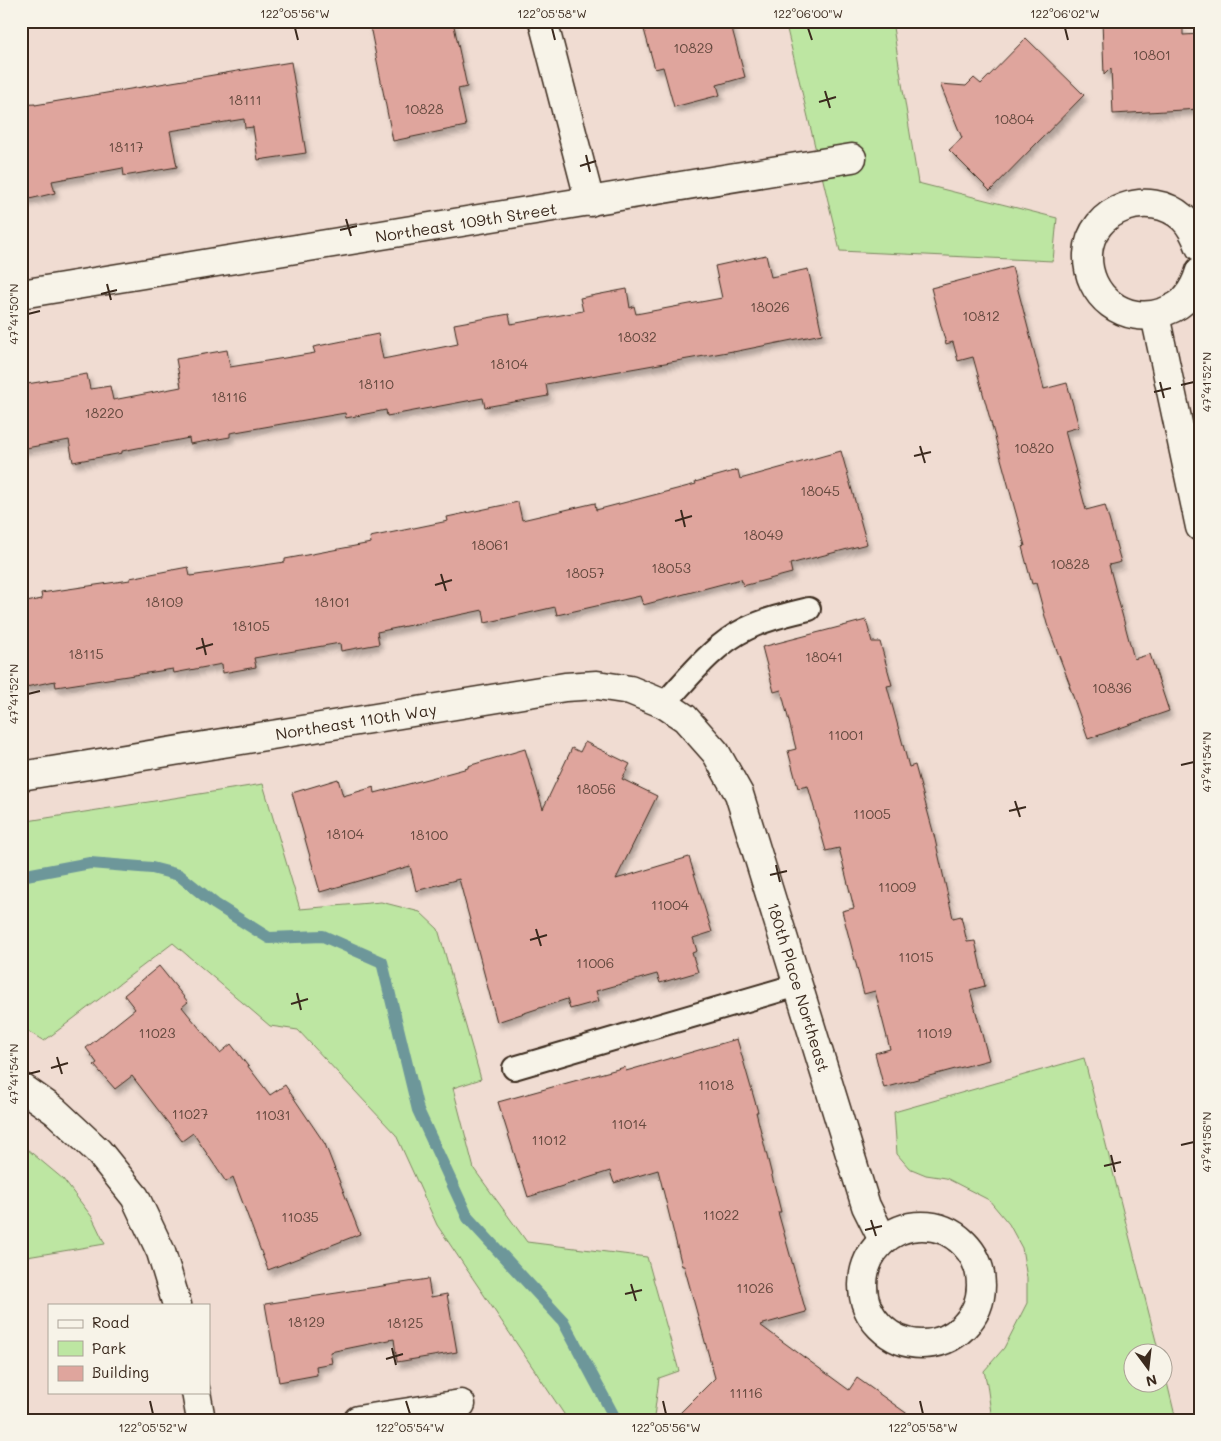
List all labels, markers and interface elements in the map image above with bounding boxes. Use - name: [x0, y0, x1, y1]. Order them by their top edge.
- text: 122°05'56"W: [260, 5, 330, 21]
- text: 122°05'58"W: [517, 5, 587, 21]
- text: 122°06'00"W: [773, 5, 843, 21]
- text: 122°06'02"W: [1030, 5, 1100, 21]
- house number: 10829: [673, 38, 713, 57]
- house number: 10801: [1133, 45, 1171, 64]
- house number: 18111: [228, 90, 262, 109]
- house number: 10828: [404, 99, 444, 118]
- house number: 10804: [994, 109, 1035, 128]
- house number: 18117: [108, 137, 144, 156]
- street label: Northeast 109th Street: [374, 197, 558, 247]
- text: 47°41'50"N: [5, 284, 21, 344]
- house number: 18026: [750, 297, 790, 316]
- house number: 10812: [962, 306, 1000, 325]
- house number: 18032: [617, 327, 657, 346]
- text: 47°41'52"N: [1198, 352, 1214, 412]
- house number: 18104: [490, 354, 529, 373]
- house number: 18110: [358, 374, 394, 393]
- house number: 18116: [211, 387, 247, 406]
- house number: 18220: [85, 403, 124, 422]
- house number: 10820: [1014, 438, 1054, 457]
- house number: 18045: [800, 481, 840, 500]
- house number: 18049: [743, 525, 783, 544]
- house number: 18061: [471, 535, 509, 554]
- house number: 10828: [1050, 554, 1090, 573]
- house number: 18053: [651, 558, 691, 577]
- house number: 18057: [565, 563, 605, 582]
- house number: 18109: [145, 592, 183, 611]
- house number: 18101: [314, 592, 350, 611]
- house number: 18105: [232, 616, 270, 635]
- house number: 18115: [68, 644, 104, 663]
- house number: 18041: [805, 647, 843, 666]
- text: 47°41'52"N: [5, 664, 21, 724]
- house number: 10836: [1092, 678, 1132, 697]
- street label: Northeast 110th Way: [274, 698, 438, 744]
- house number: 11001: [828, 725, 864, 744]
- text: 47°41'54"N: [1198, 732, 1214, 792]
- house number: 18056: [576, 779, 616, 798]
- house number: 11005: [853, 804, 891, 823]
- house number: 18104: [326, 824, 365, 843]
- house number: 18100: [410, 825, 448, 844]
- house number: 11009: [878, 877, 916, 896]
- house number: 11004: [651, 895, 690, 914]
- street label: 180th Place Northeast: [763, 900, 835, 1074]
- house number: 11015: [898, 947, 934, 966]
- house number: 11006: [576, 953, 614, 972]
- house number: 11023: [138, 1023, 176, 1042]
- house number: 11019: [916, 1023, 952, 1042]
- text: 47°41'54"N: [5, 1044, 21, 1104]
- house number: 11018: [698, 1075, 734, 1094]
- house number: 11027: [172, 1104, 209, 1123]
- house number: 11031: [255, 1105, 291, 1124]
- text: 47°41'56"N: [1198, 1112, 1214, 1172]
- house number: 11014: [611, 1114, 648, 1133]
- house number: 11012: [531, 1130, 567, 1149]
- house number: 11022: [703, 1205, 739, 1224]
- house number: 11035: [281, 1207, 319, 1226]
- house number: 11026: [736, 1278, 774, 1297]
- legend: [48, 1304, 210, 1394]
- text: Road: [92, 1312, 129, 1332]
- house number: 18129: [287, 1312, 325, 1331]
- house number: 18125: [387, 1313, 423, 1332]
- text: Park: [92, 1338, 126, 1358]
- north arrow: [1124, 1344, 1174, 1394]
- text: Building: [92, 1362, 149, 1382]
- text: N: [1144, 1370, 1159, 1392]
- house number: 11116: [729, 1383, 763, 1402]
- text: 122°05'52"W: [119, 1419, 187, 1435]
- text: 122°05'54"W: [375, 1419, 445, 1435]
- text: 122°05'56"W: [631, 1419, 701, 1435]
- text: 122°05'58"W: [888, 1419, 958, 1435]

